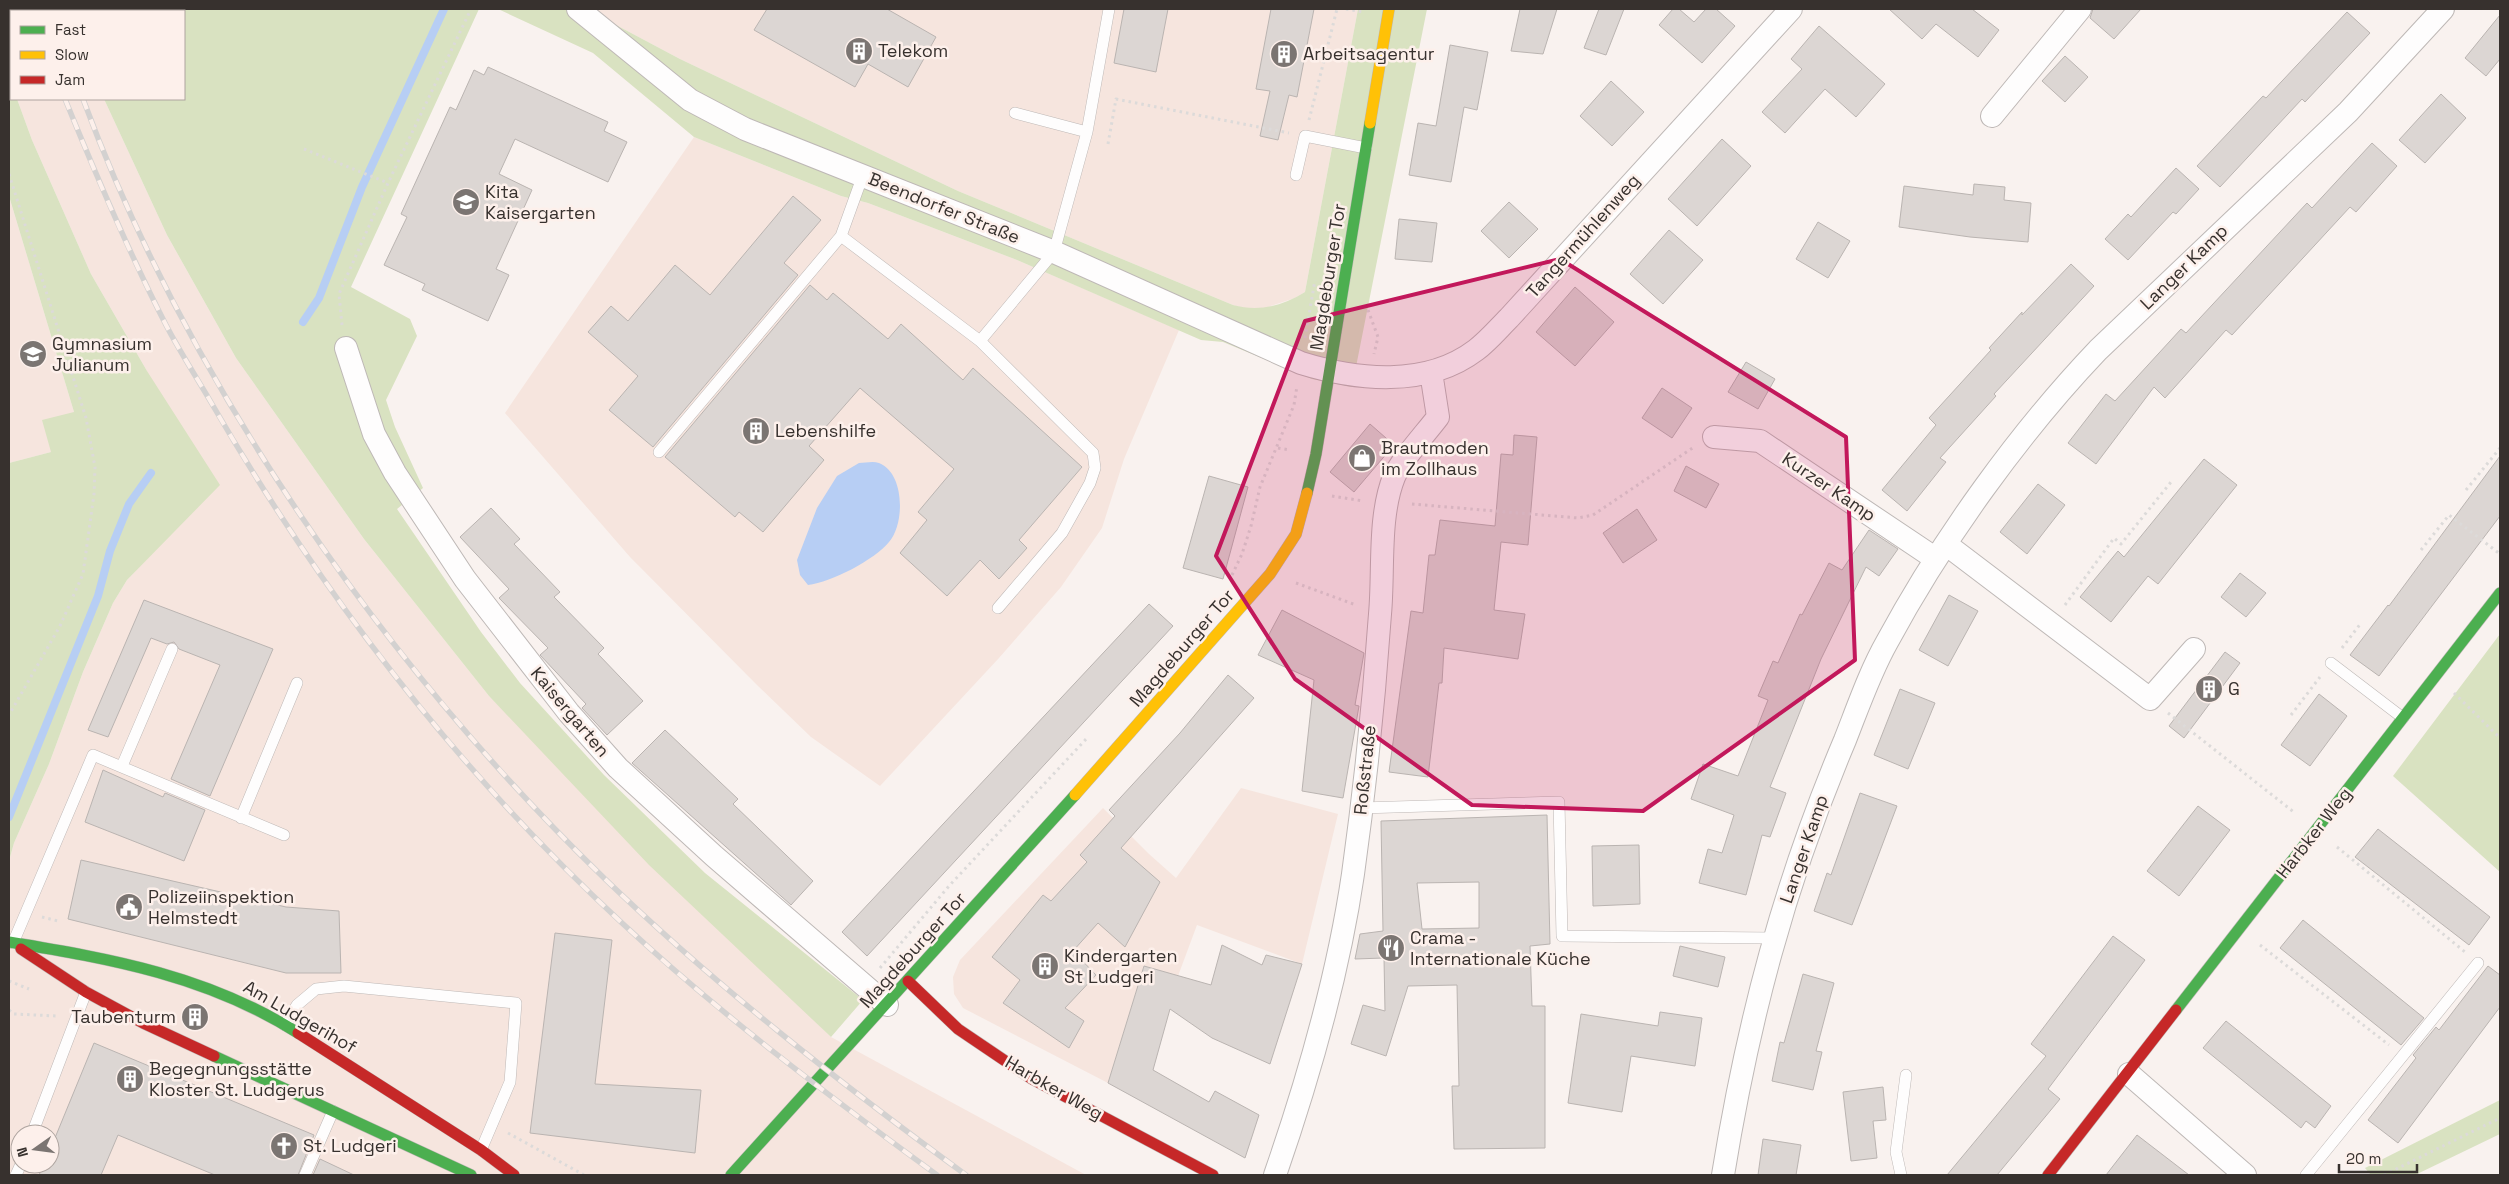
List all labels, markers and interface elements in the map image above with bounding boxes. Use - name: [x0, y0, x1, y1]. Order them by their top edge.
- legend: [10, 10, 185, 100]
- text: Fast: [55, 20, 86, 39]
- building icon: Telekom: [844, 36, 874, 66]
- place label: Telekom: [878, 39, 948, 62]
- building icon: Arbeitsagentur: [1269, 39, 1299, 69]
- place label: Arbeitsagentur: [1303, 42, 1435, 65]
- text: Slow: [55, 45, 89, 64]
- text: Jam: [55, 70, 85, 89]
- street label: Beendorfer Straße: [865, 167, 1023, 248]
- street label: Tangermühlenweg: [1521, 169, 1644, 303]
- place label: Kita Kaisergarten: [485, 180, 596, 224]
- school or university icon: Kita Kaisergarten: [451, 187, 481, 217]
- street label: Magdeburger Tor: [1305, 202, 1351, 352]
- street label: Langer Kamp: [2135, 219, 2232, 314]
- place label: Gymnasium Julianum: [52, 332, 152, 376]
- school or university icon: Gymnasium Julianum: [18, 339, 48, 369]
- building icon: Lebenshilfe: [741, 416, 771, 446]
- place label: Lebenshilfe: [775, 419, 876, 442]
- place label: Brautmoden im Zollhaus: [1381, 436, 1489, 480]
- shop icon: Brautmoden im Zollhaus: [1347, 443, 1377, 473]
- street label: Kurzer Kamp: [1778, 447, 1881, 526]
- street label: Magdeburger Tor: [1124, 584, 1239, 711]
- street label: Kaisergarten: [526, 662, 615, 761]
- building icon: G: [2194, 674, 2224, 704]
- place label: G: [2228, 677, 2240, 700]
- street label: Roßstraße: [1348, 724, 1381, 816]
- street label: Harbker Weg: [2271, 783, 2356, 883]
- street label: Langer Kamp: [1774, 792, 1833, 906]
- place label: Polizeiinspektion Helmstedt: [148, 885, 294, 929]
- street label: Magdeburger Tor: [854, 887, 971, 1013]
- public building icon: Polizeiinspektion Helmstedt: [114, 892, 144, 922]
- place label: Crama - Internationale Küche: [1410, 926, 1591, 970]
- restaurant icon: Crama - Internationale Küche: [1376, 933, 1406, 963]
- place label: Kindergarten St Ludgeri: [1064, 944, 1177, 988]
- building icon: Kindergarten St Ludgeri: [1030, 951, 1060, 981]
- street label: Am Ludgerihof: [240, 975, 361, 1058]
- building icon: Taubenturm: [180, 1002, 210, 1032]
- place label: Taubenturm: [71, 1005, 176, 1028]
- street label: Harbker Weg: [1001, 1050, 1107, 1125]
- place label: Begegnungsstätte Kloster St. Ludgerus: [149, 1057, 325, 1101]
- building icon: Begegnungsstätte Kloster St. Ludgerus: [115, 1064, 145, 1094]
- north arrow: [10, 1124, 60, 1174]
- church icon: St. Ludgeri: [269, 1131, 299, 1161]
- place label: St. Ludgeri: [303, 1134, 397, 1157]
- scale bar: [2339, 1142, 2416, 1174]
- text: N: [13, 1145, 32, 1159]
- text: 20 m: [2346, 1149, 2381, 1168]

